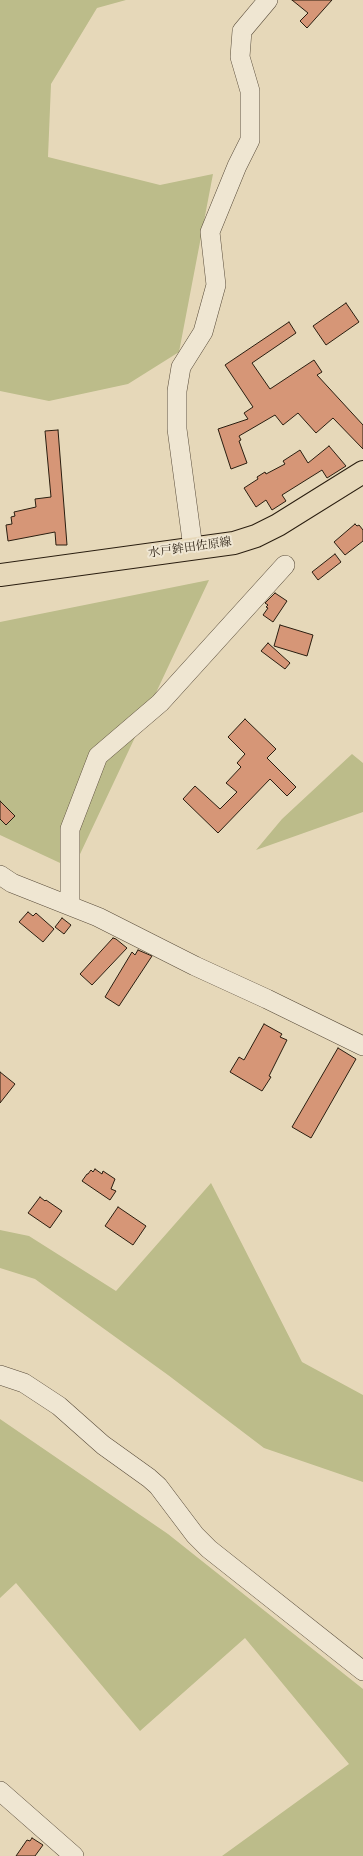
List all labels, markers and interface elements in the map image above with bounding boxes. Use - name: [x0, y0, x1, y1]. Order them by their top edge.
- street label: 水戸鉾田佐原線: [147, 535, 233, 561]

